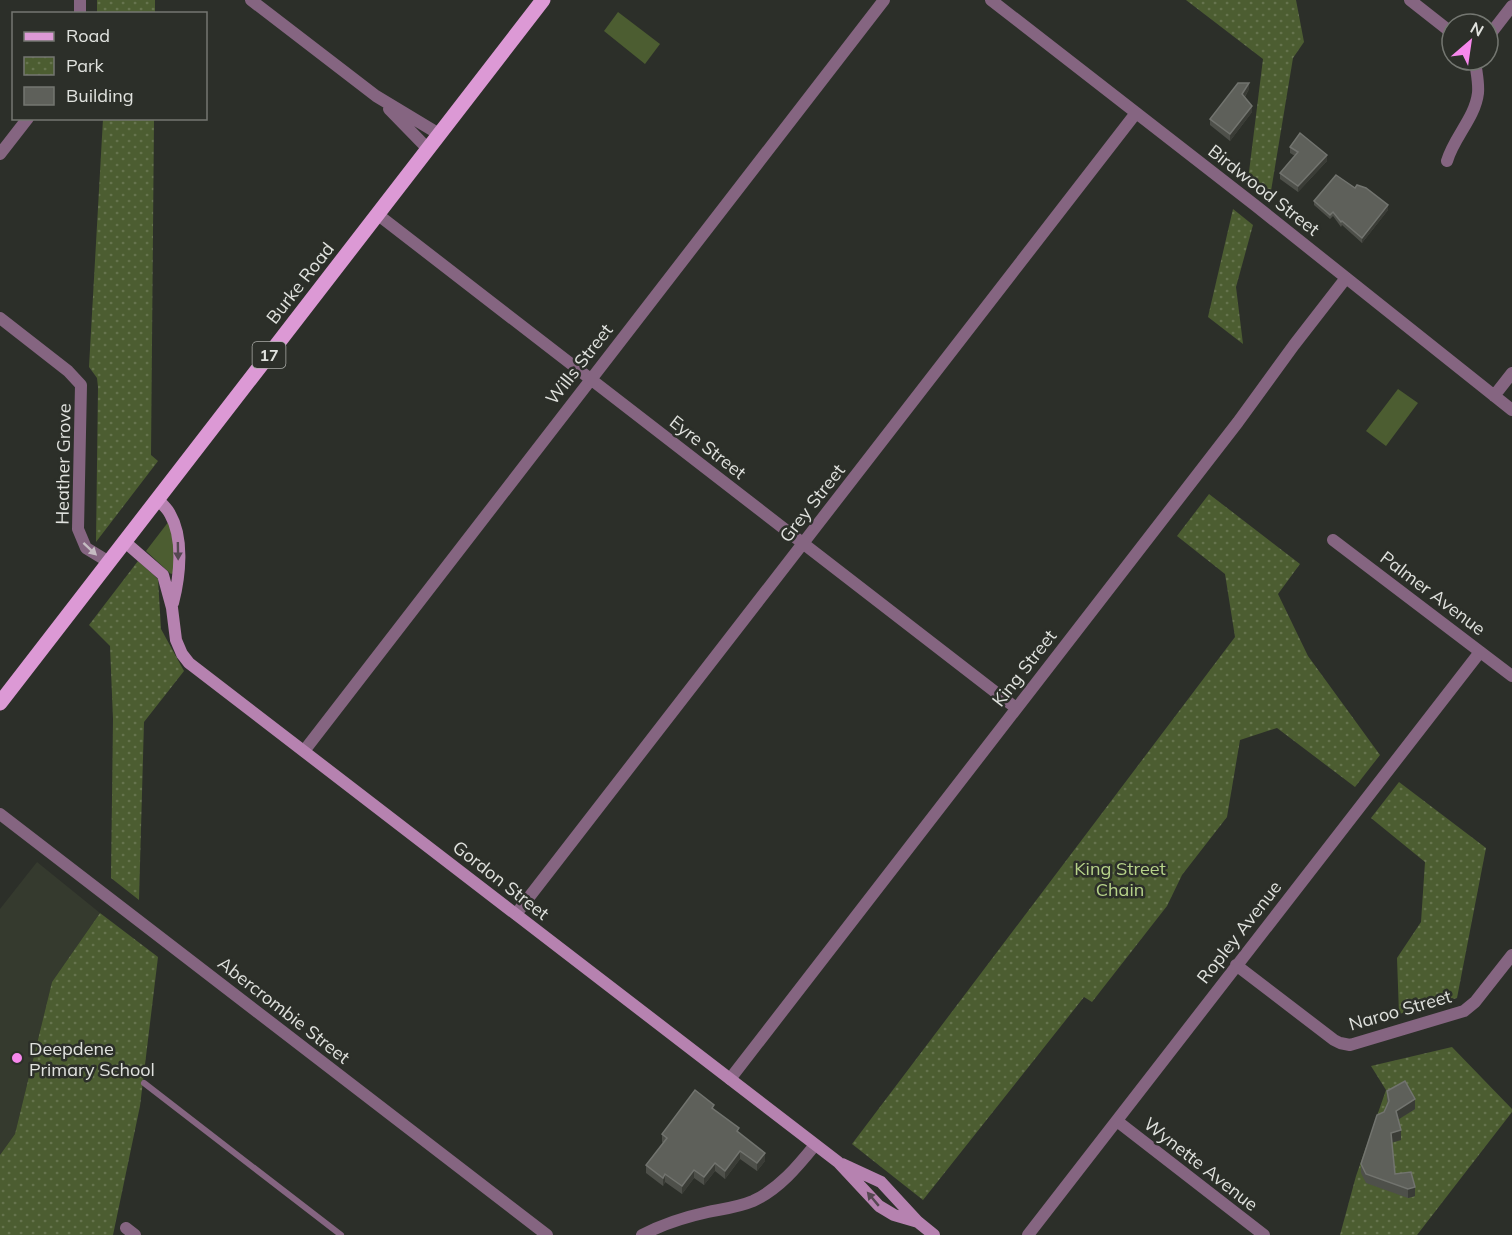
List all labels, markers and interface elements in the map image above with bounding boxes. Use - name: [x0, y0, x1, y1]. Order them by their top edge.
- legend: [12, 12, 207, 120]
- north arrow: [1440, 12, 1500, 72]
- text: N: [1467, 17, 1487, 41]
- text: Road: [66, 24, 110, 47]
- text: Park: [66, 54, 105, 77]
- text: Building: [66, 84, 134, 107]
- street label: Birdwood Street: [1204, 139, 1324, 241]
- street label: Burke Road: [261, 238, 339, 328]
- street label: Wills Street: [540, 319, 618, 409]
- road number: 17: [252, 342, 286, 368]
- street label: Heather Grove: [50, 403, 76, 525]
- street label: Eyre Street: [665, 410, 751, 484]
- street label: Grey Street: [774, 459, 850, 547]
- one-way arrow: [83, 541, 97, 555]
- one-way arrow: [173, 542, 182, 561]
- street label: Palmer Avenue: [1376, 546, 1490, 640]
- street label: King Street: [987, 625, 1061, 711]
- street label: Gordon Street: [448, 835, 554, 925]
- park label: King Street Chain: [1074, 857, 1166, 901]
- street label: Ropley Avenue: [1192, 876, 1286, 988]
- street label: Abercrombie Street: [213, 951, 355, 1069]
- street label: Naroo Street: [1346, 984, 1454, 1036]
- place label: Deepdene Primary School: [29, 1037, 155, 1081]
- marker: Deepdene Primary School: [10, 1051, 24, 1065]
- street label: Wynette Avenue: [1139, 1112, 1263, 1216]
- one-way arrow: [867, 1192, 880, 1207]

